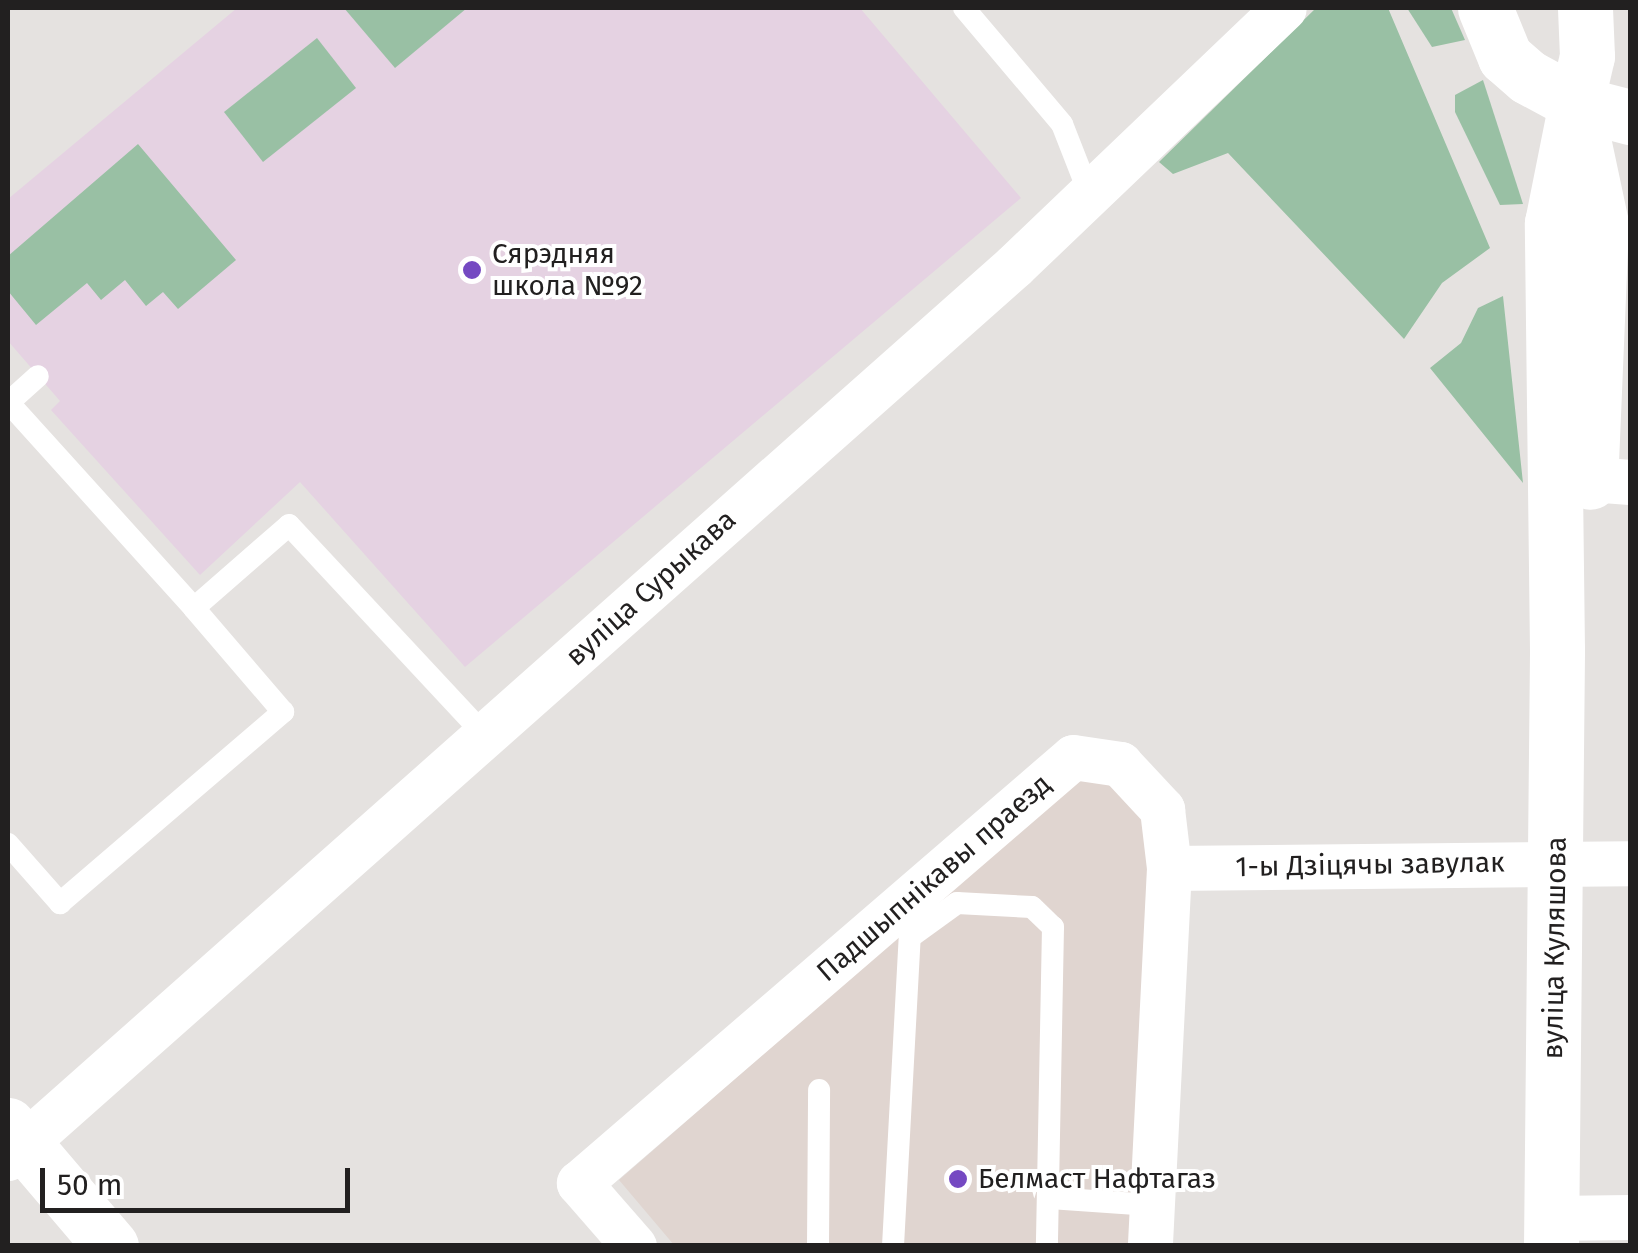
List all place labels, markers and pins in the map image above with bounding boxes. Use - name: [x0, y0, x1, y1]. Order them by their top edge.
- place label: Сярэдняя школа №92: [492, 237, 643, 303]
- marker: Сярэдняя школа №92: [461, 259, 483, 281]
- place label: Белмаст Нафтагаз: [978, 1162, 1216, 1196]
- marker: Белмаст Нафтагаз: [947, 1168, 969, 1190]

